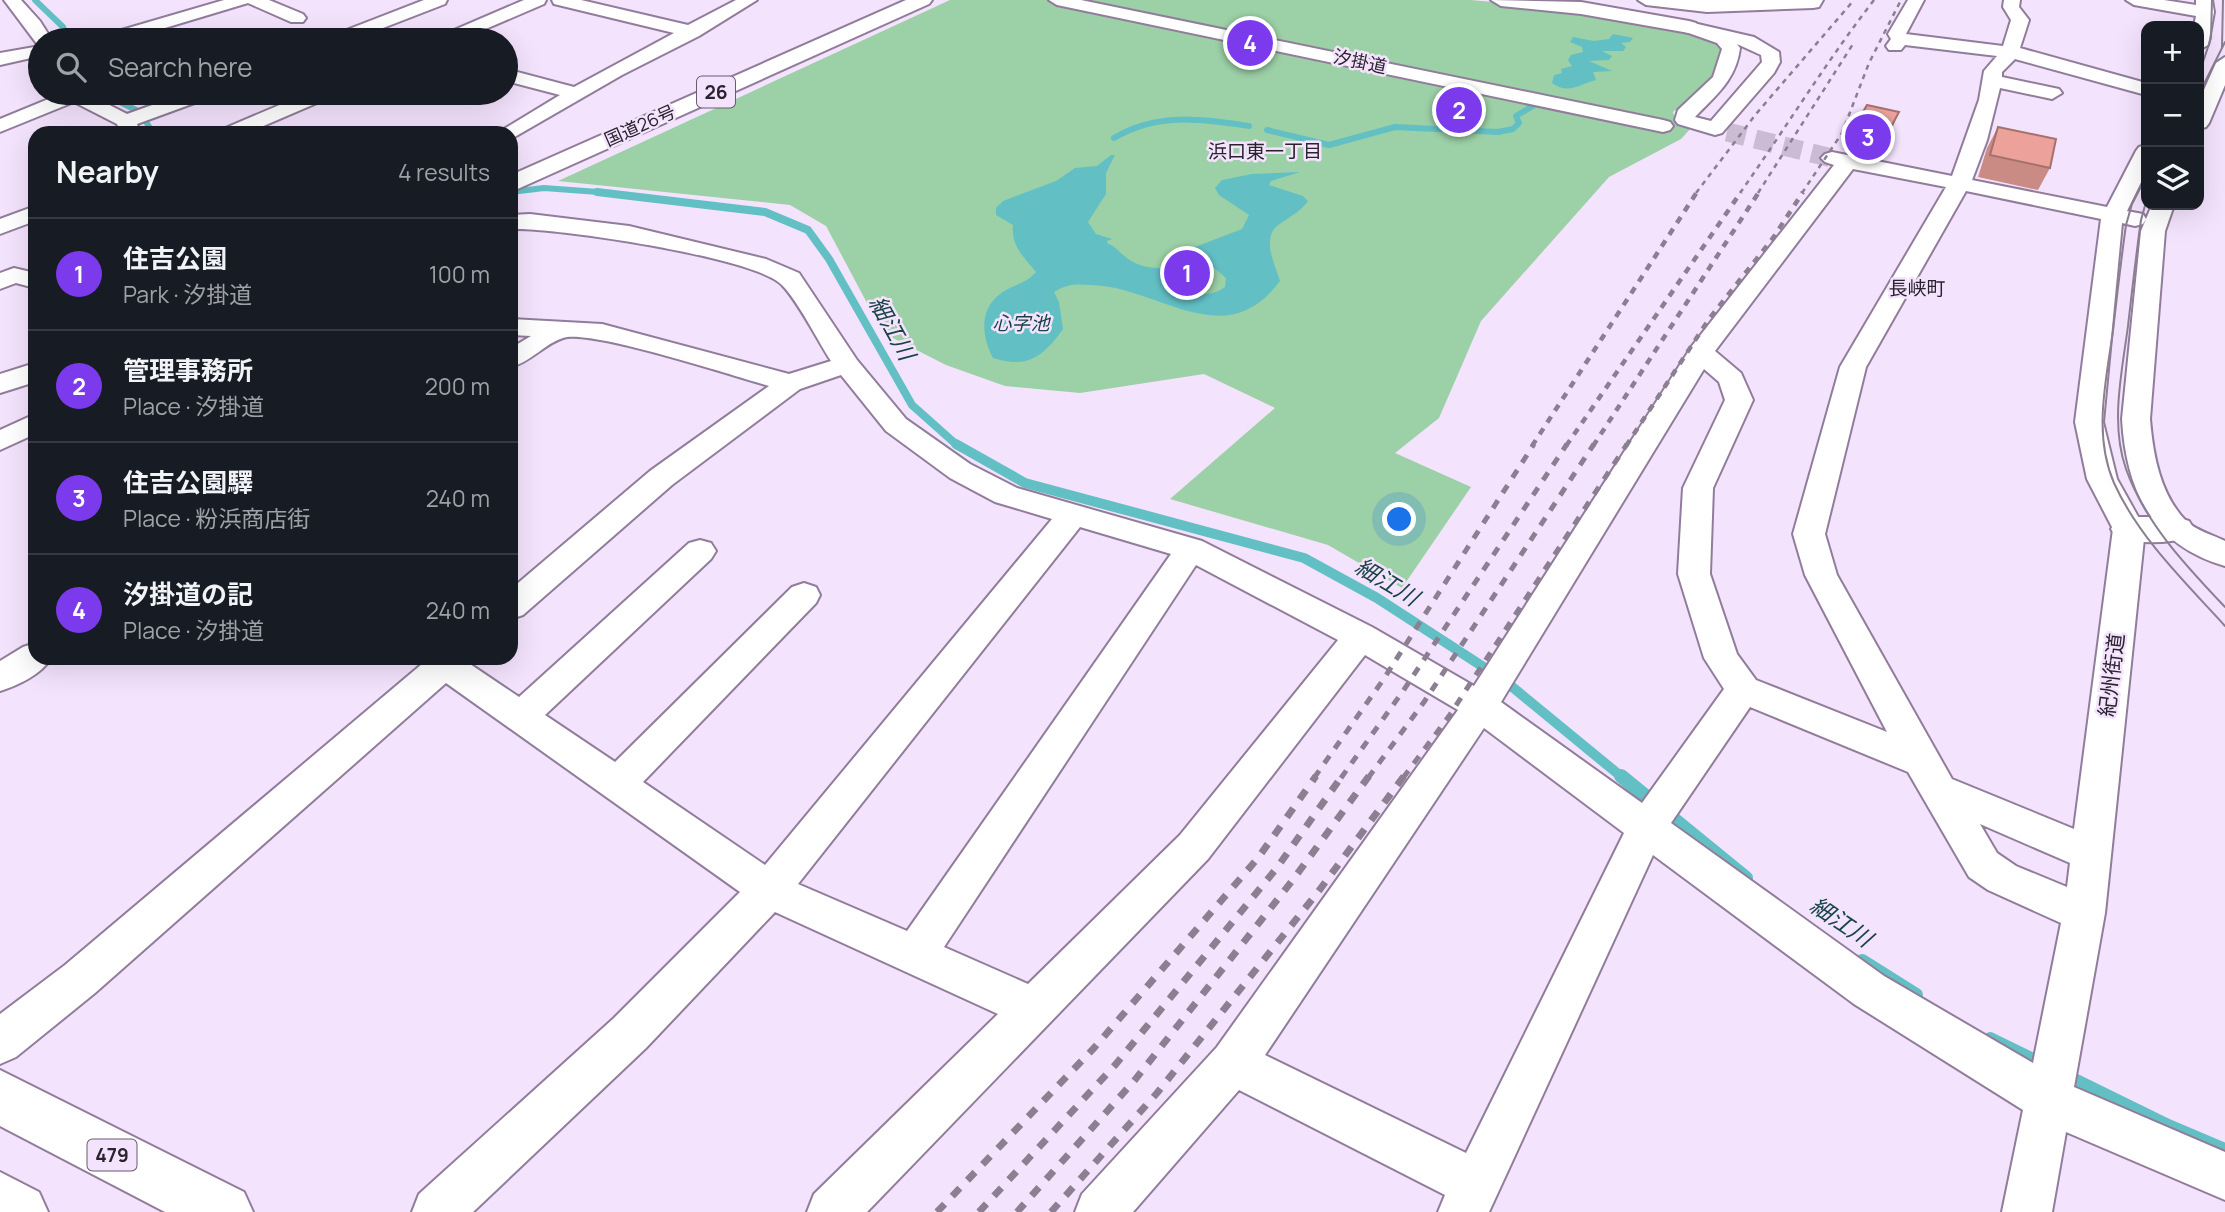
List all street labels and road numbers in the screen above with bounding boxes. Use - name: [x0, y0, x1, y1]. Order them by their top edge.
- street label: 汐掛道: [1331, 44, 1389, 78]
- road number: 26: [697, 76, 735, 108]
- street label: 国道26号: [600, 99, 679, 151]
- street label: 紀州街道: [2092, 631, 2130, 718]
- road number: 479: [88, 1140, 136, 1170]

